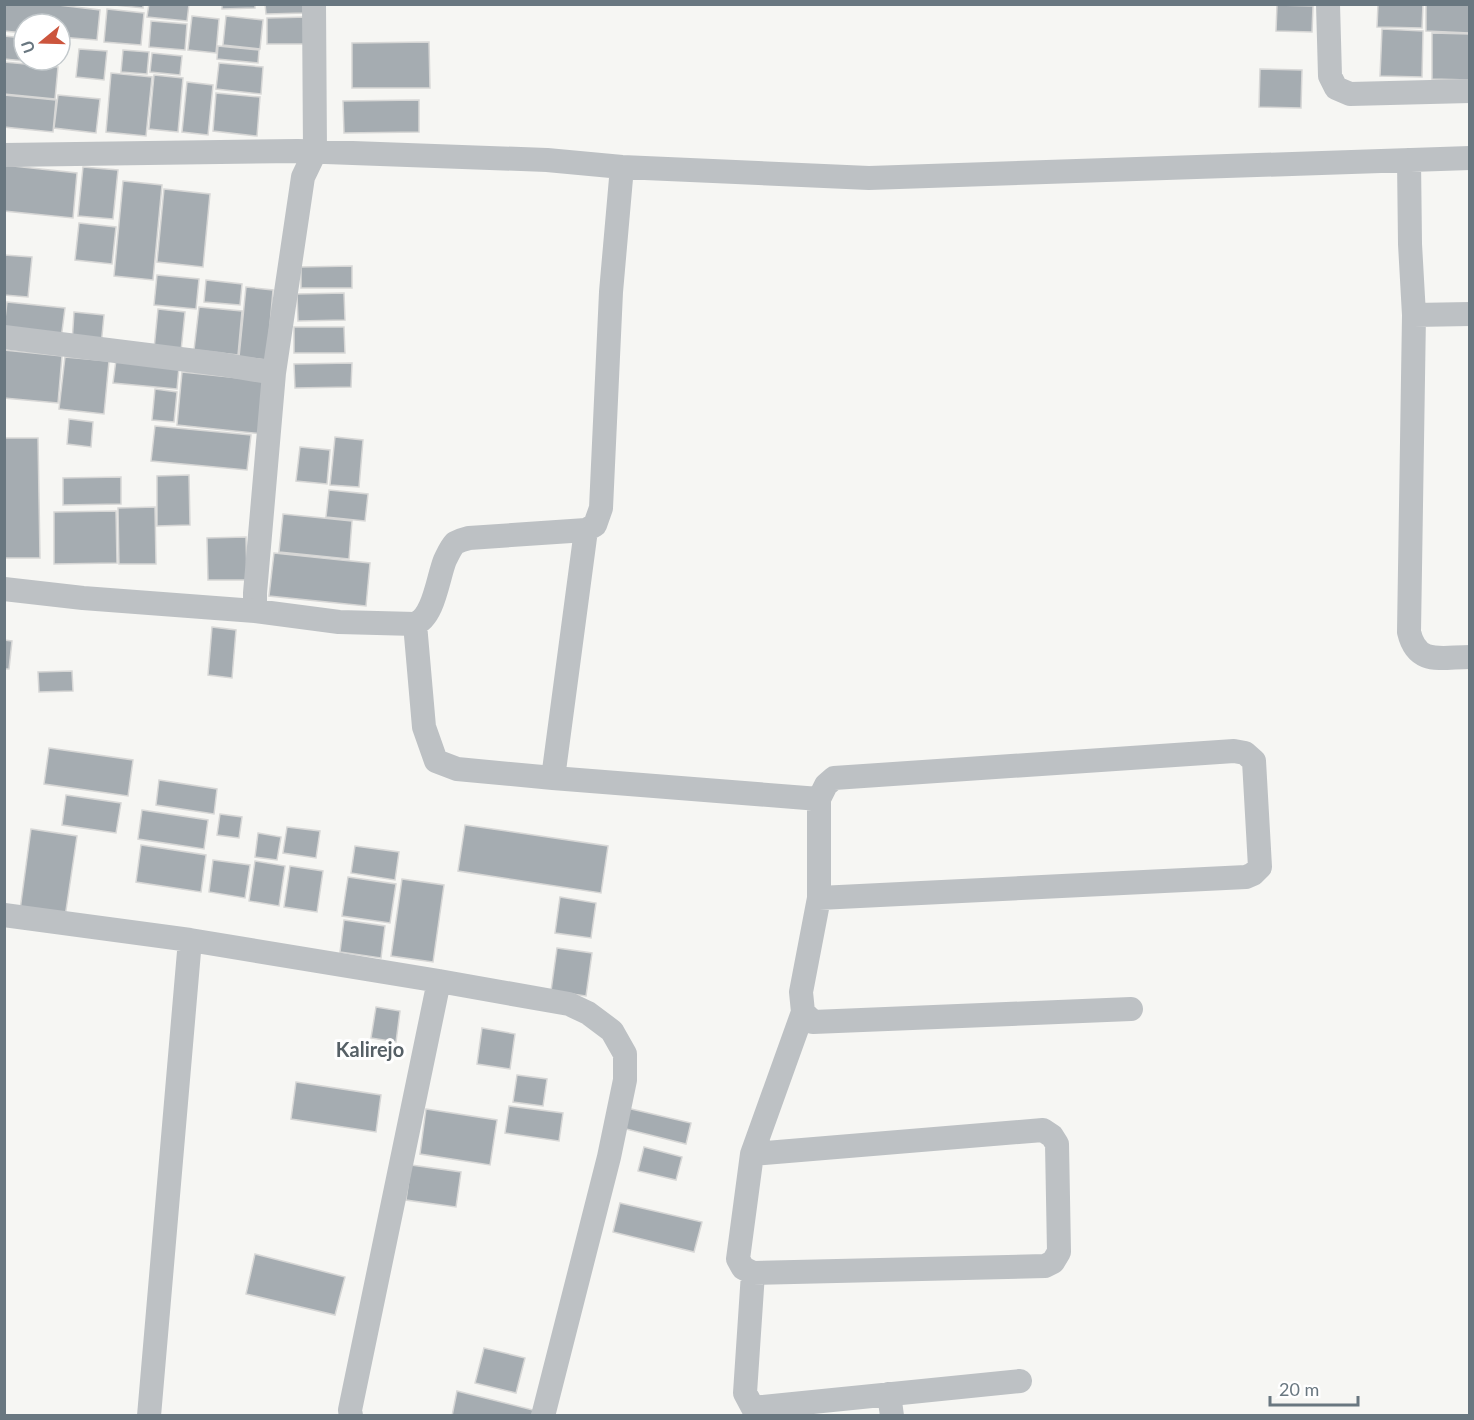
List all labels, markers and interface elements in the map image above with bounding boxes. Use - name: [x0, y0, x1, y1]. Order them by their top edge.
- north arrow: [12, 12, 72, 72]
- text: U: [16, 38, 38, 56]
- district label: Kalirejo: [336, 1037, 404, 1061]
- scale bar: [1270, 1369, 1358, 1407]
- text: 20 m: [1279, 1378, 1319, 1400]

